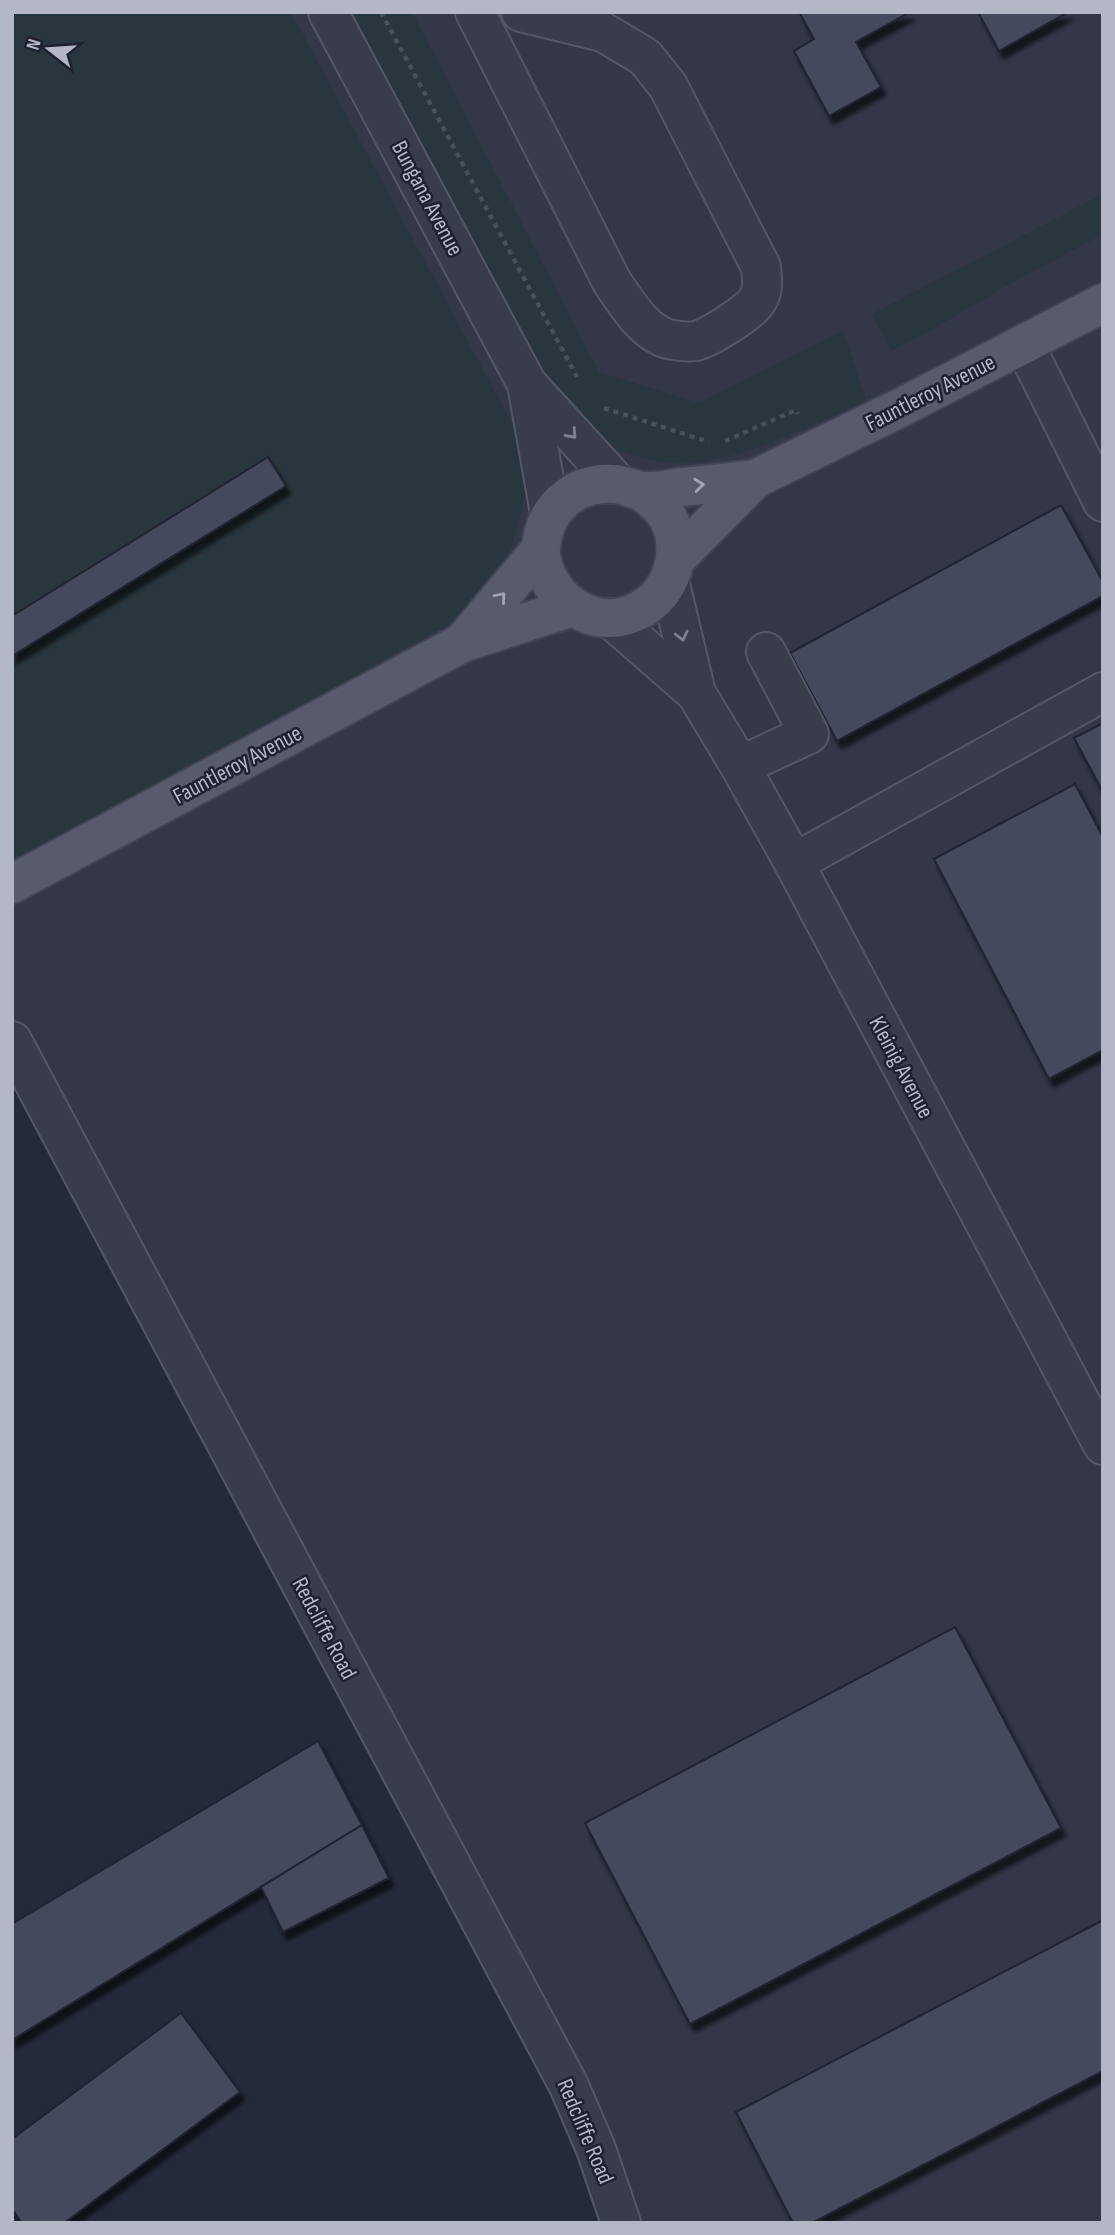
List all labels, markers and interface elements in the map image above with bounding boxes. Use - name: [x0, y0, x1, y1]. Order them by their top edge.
- north arrow: [14, 14, 84, 84]
- text: N: [22, 36, 47, 53]
- street label: Bungana Avenue: [385, 136, 469, 261]
- street label: Fauntleroy Avenue: [861, 348, 1000, 438]
- one-way arrow: [564, 426, 576, 439]
- one-way arrow: [693, 478, 704, 493]
- one-way arrow: [493, 592, 505, 605]
- one-way arrow: [674, 630, 689, 642]
- street label: Fauntleroy Avenue: [168, 719, 307, 811]
- street label: Kleinig Avenue: [863, 1012, 940, 1123]
- street label: Redcliffe Road: [286, 1573, 363, 1684]
- street label: Redcliffe Road: [550, 2075, 620, 2188]

